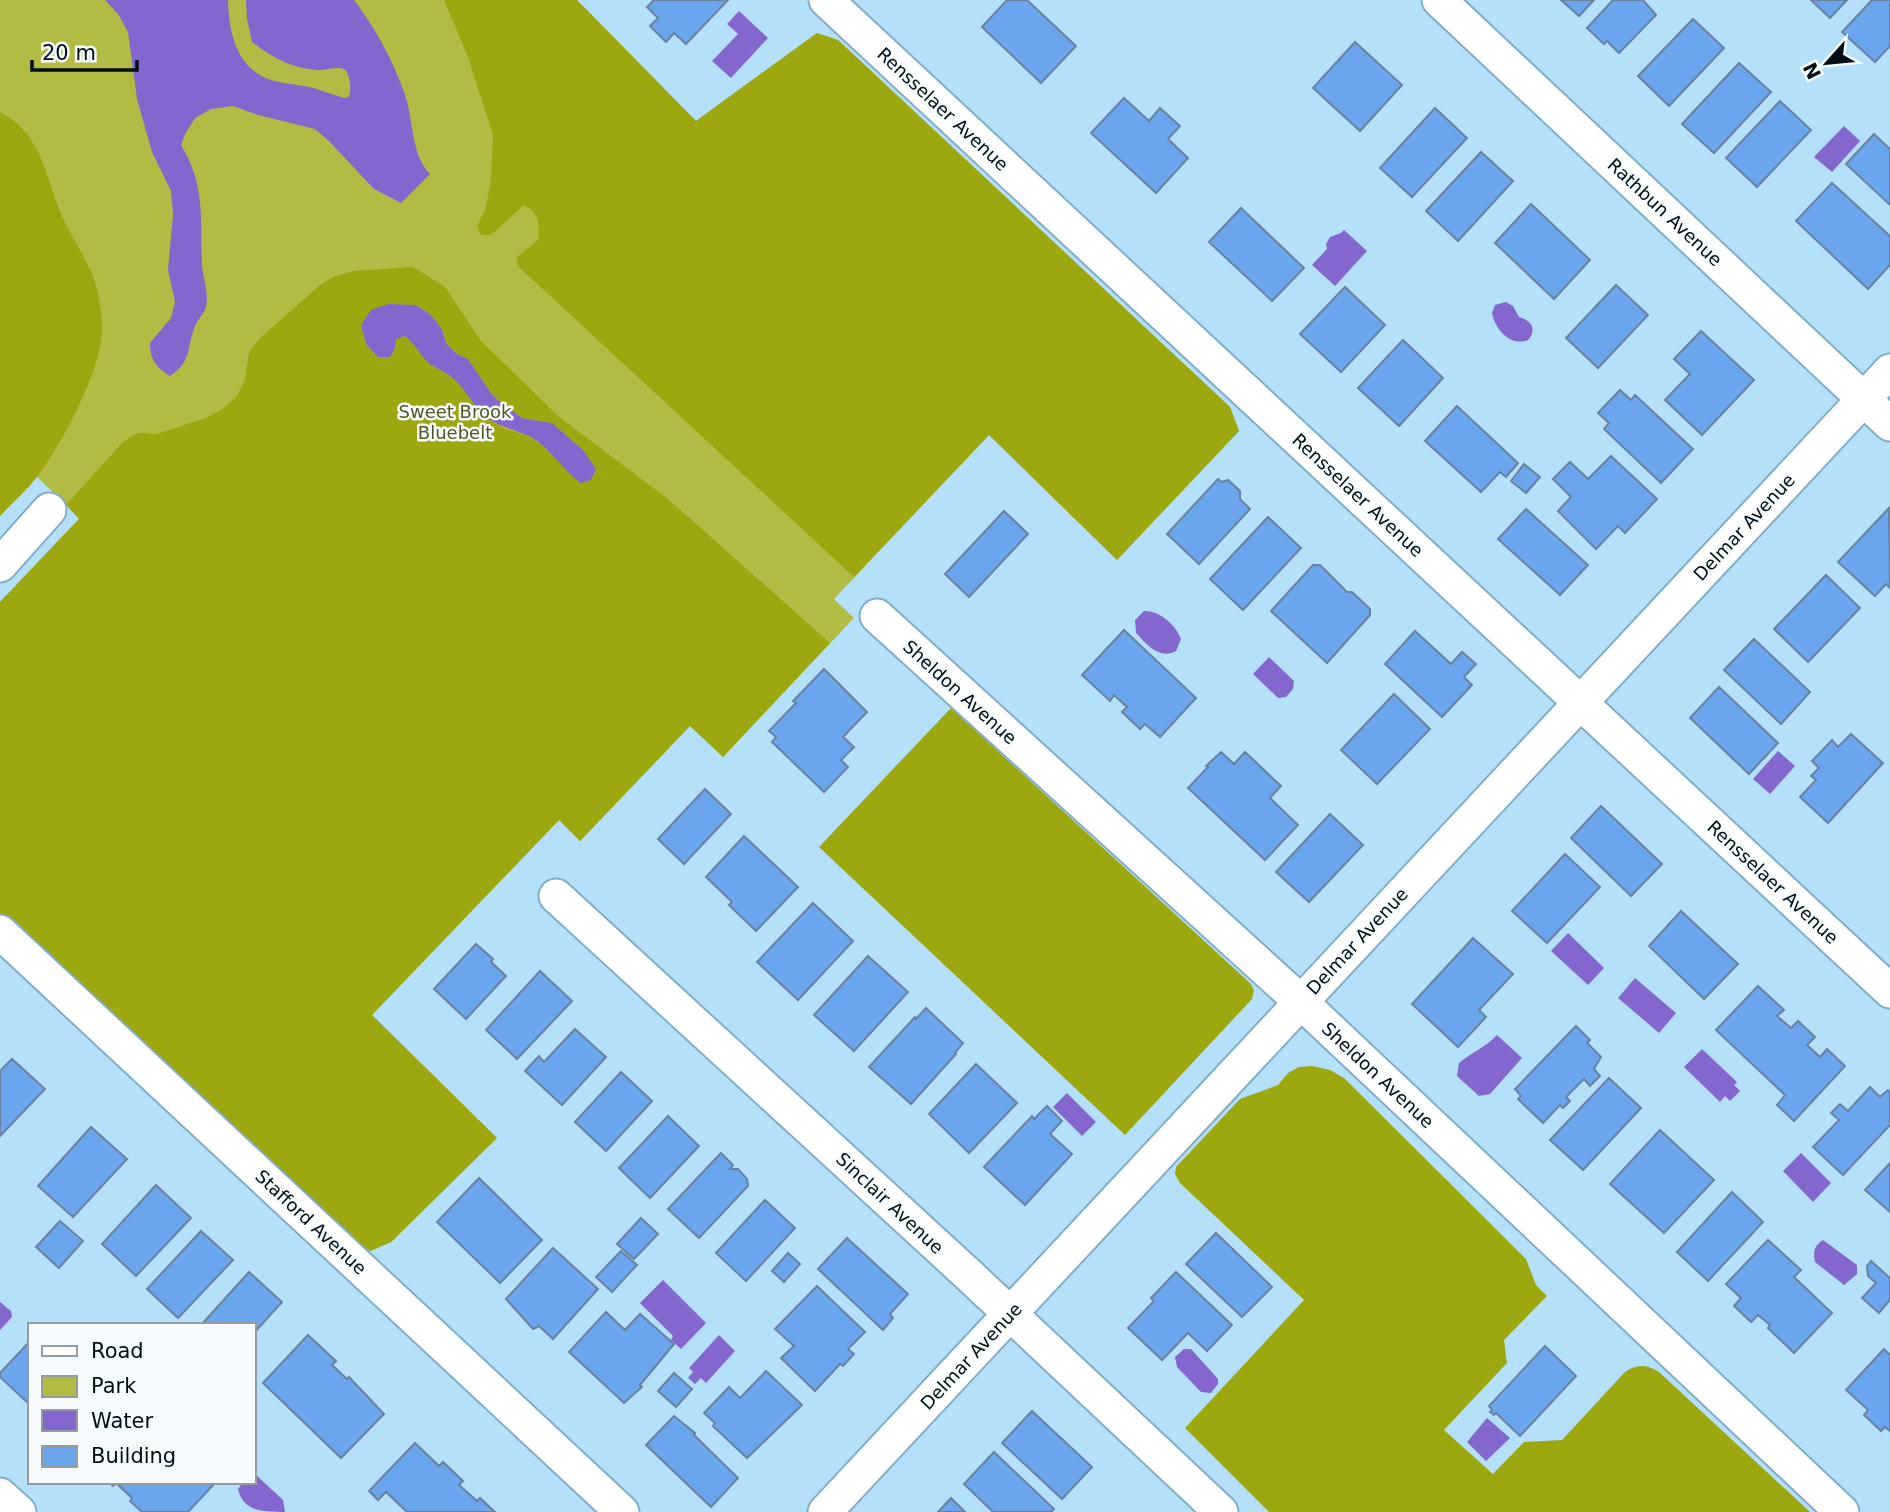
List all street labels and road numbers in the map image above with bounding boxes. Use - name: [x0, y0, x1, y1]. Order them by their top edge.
- street label: Rensselaer Avenue: [873, 43, 1013, 175]
- street label: Rathbun Avenue: [1604, 154, 1726, 270]
- street label: Rensselaer Avenue: [1288, 429, 1428, 561]
- street label: Delmar Avenue: [1689, 469, 1799, 585]
- street label: Sheldon Avenue: [899, 636, 1021, 748]
- street label: Rensselaer Avenue: [1703, 816, 1843, 948]
- street label: Delmar Avenue: [1302, 883, 1412, 999]
- street label: Sheldon Avenue: [1318, 1018, 1438, 1132]
- street label: Sinclair Avenue: [832, 1148, 948, 1258]
- street label: Stafford Avenue: [251, 1165, 371, 1279]
- street label: Delmar Avenue: [916, 1298, 1026, 1414]

